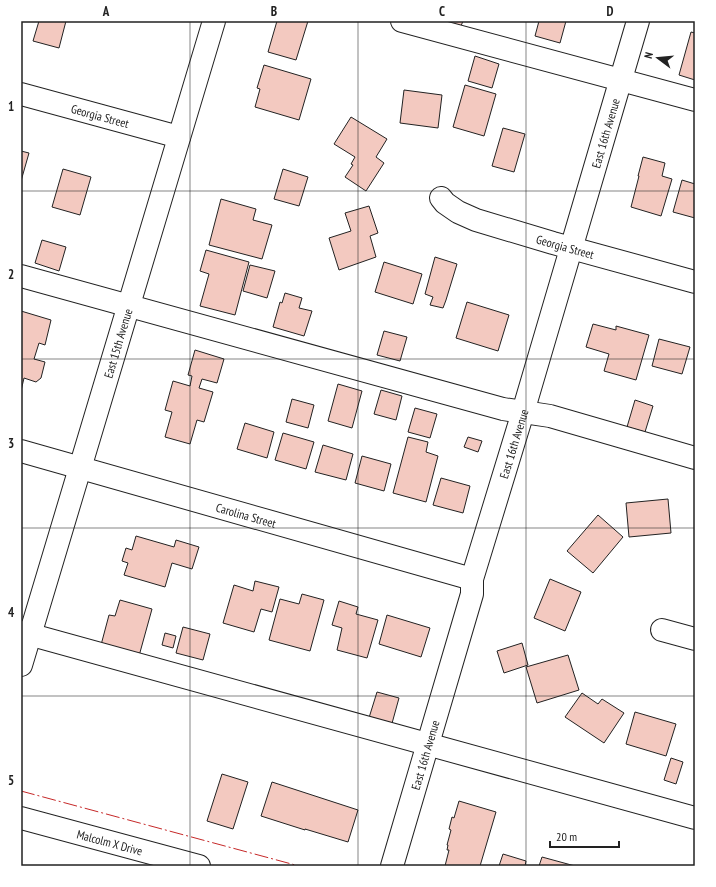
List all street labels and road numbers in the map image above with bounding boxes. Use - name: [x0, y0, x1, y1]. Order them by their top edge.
- street label: East 16th Avenue: [588, 96, 622, 170]
- street label: Georgia Street: [70, 101, 131, 131]
- street label: Georgia Street: [535, 231, 597, 262]
- street label: East 15th Avenue: [100, 307, 135, 380]
- street label: East 16th Avenue: [496, 407, 531, 480]
- street label: Carolina Street: [214, 499, 278, 531]
- street label: East 16th Avenue: [407, 718, 442, 791]
- street label: Malcolm X Drive: [75, 826, 144, 858]

